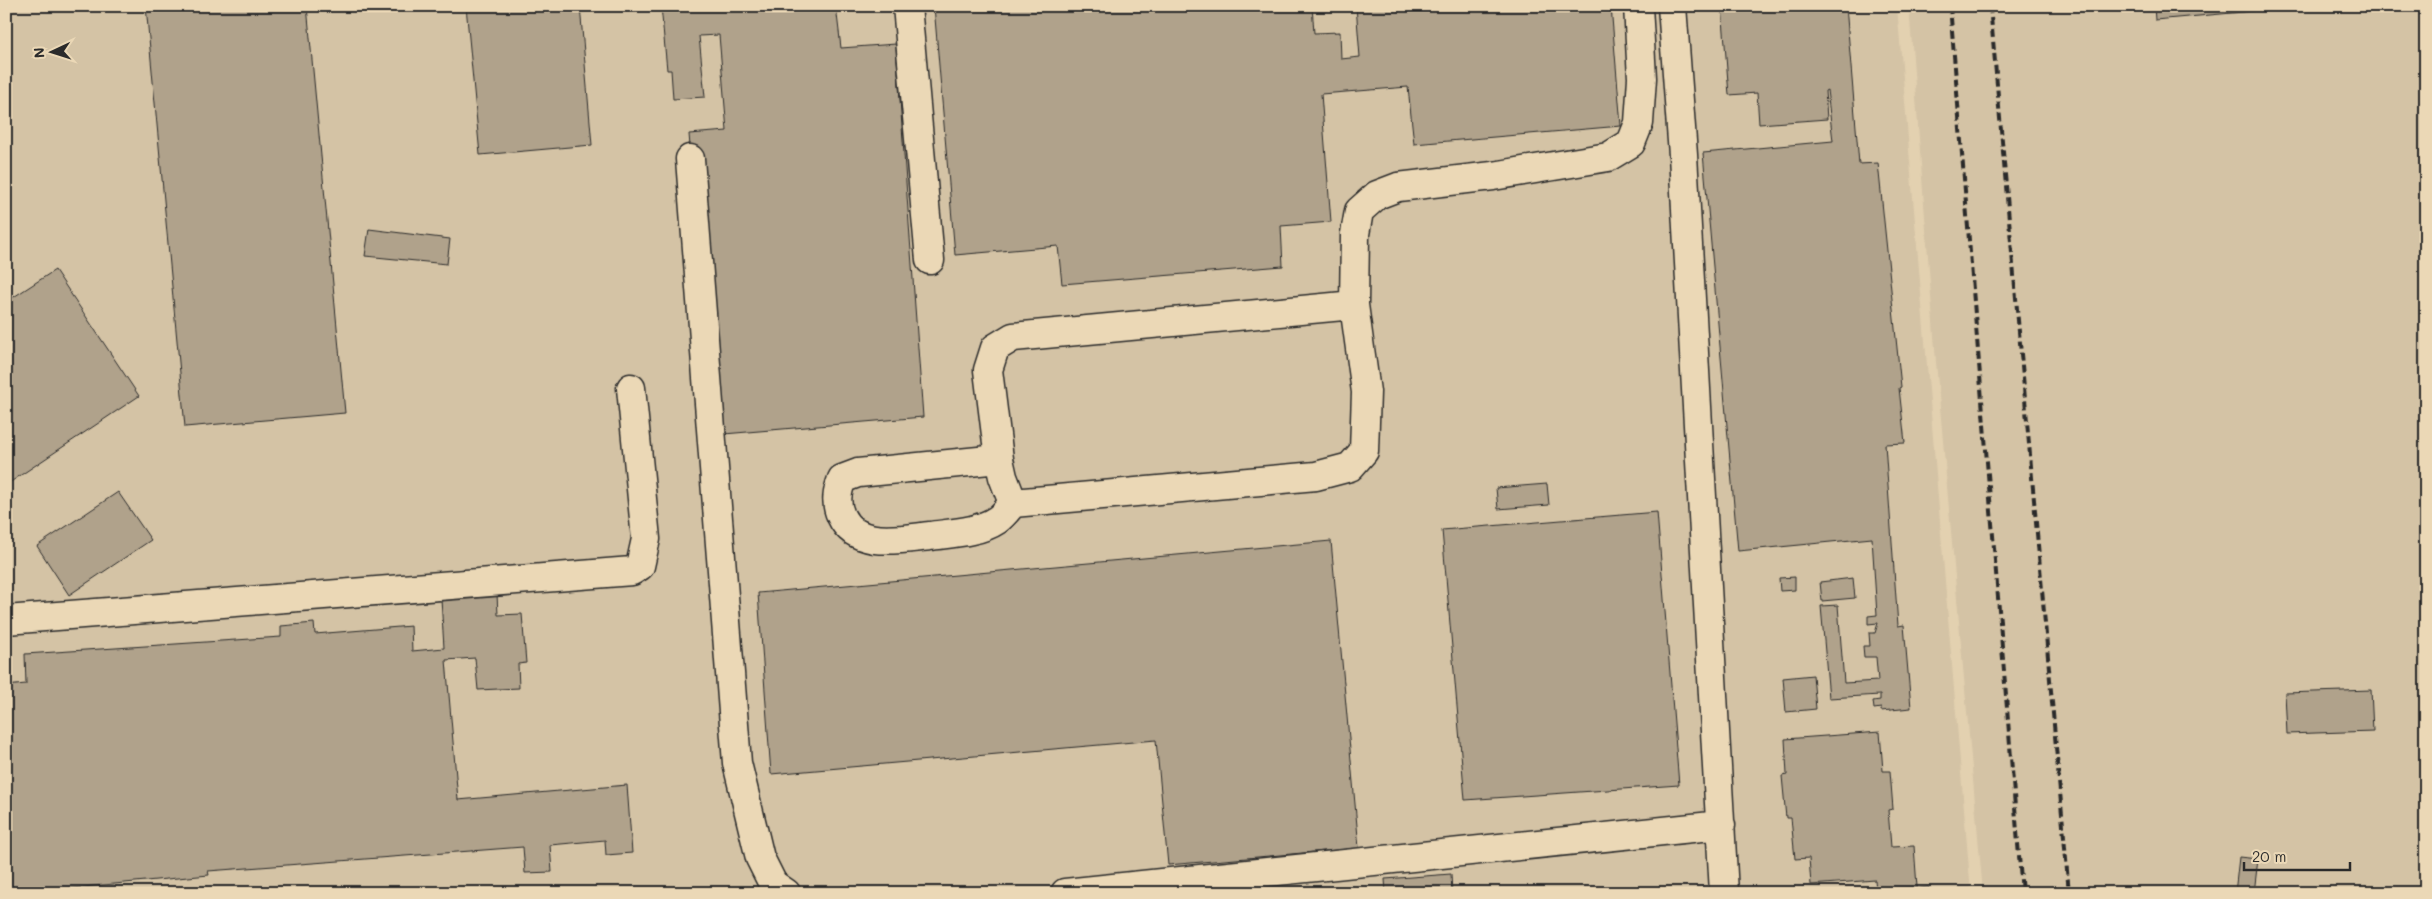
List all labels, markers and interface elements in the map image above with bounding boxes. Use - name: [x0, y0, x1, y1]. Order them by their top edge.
- north arrow: [28, 28, 78, 78]
- text: N: [29, 47, 48, 59]
- scale bar: [2244, 839, 2351, 871]
- text: 20 m: [2252, 846, 2286, 866]

